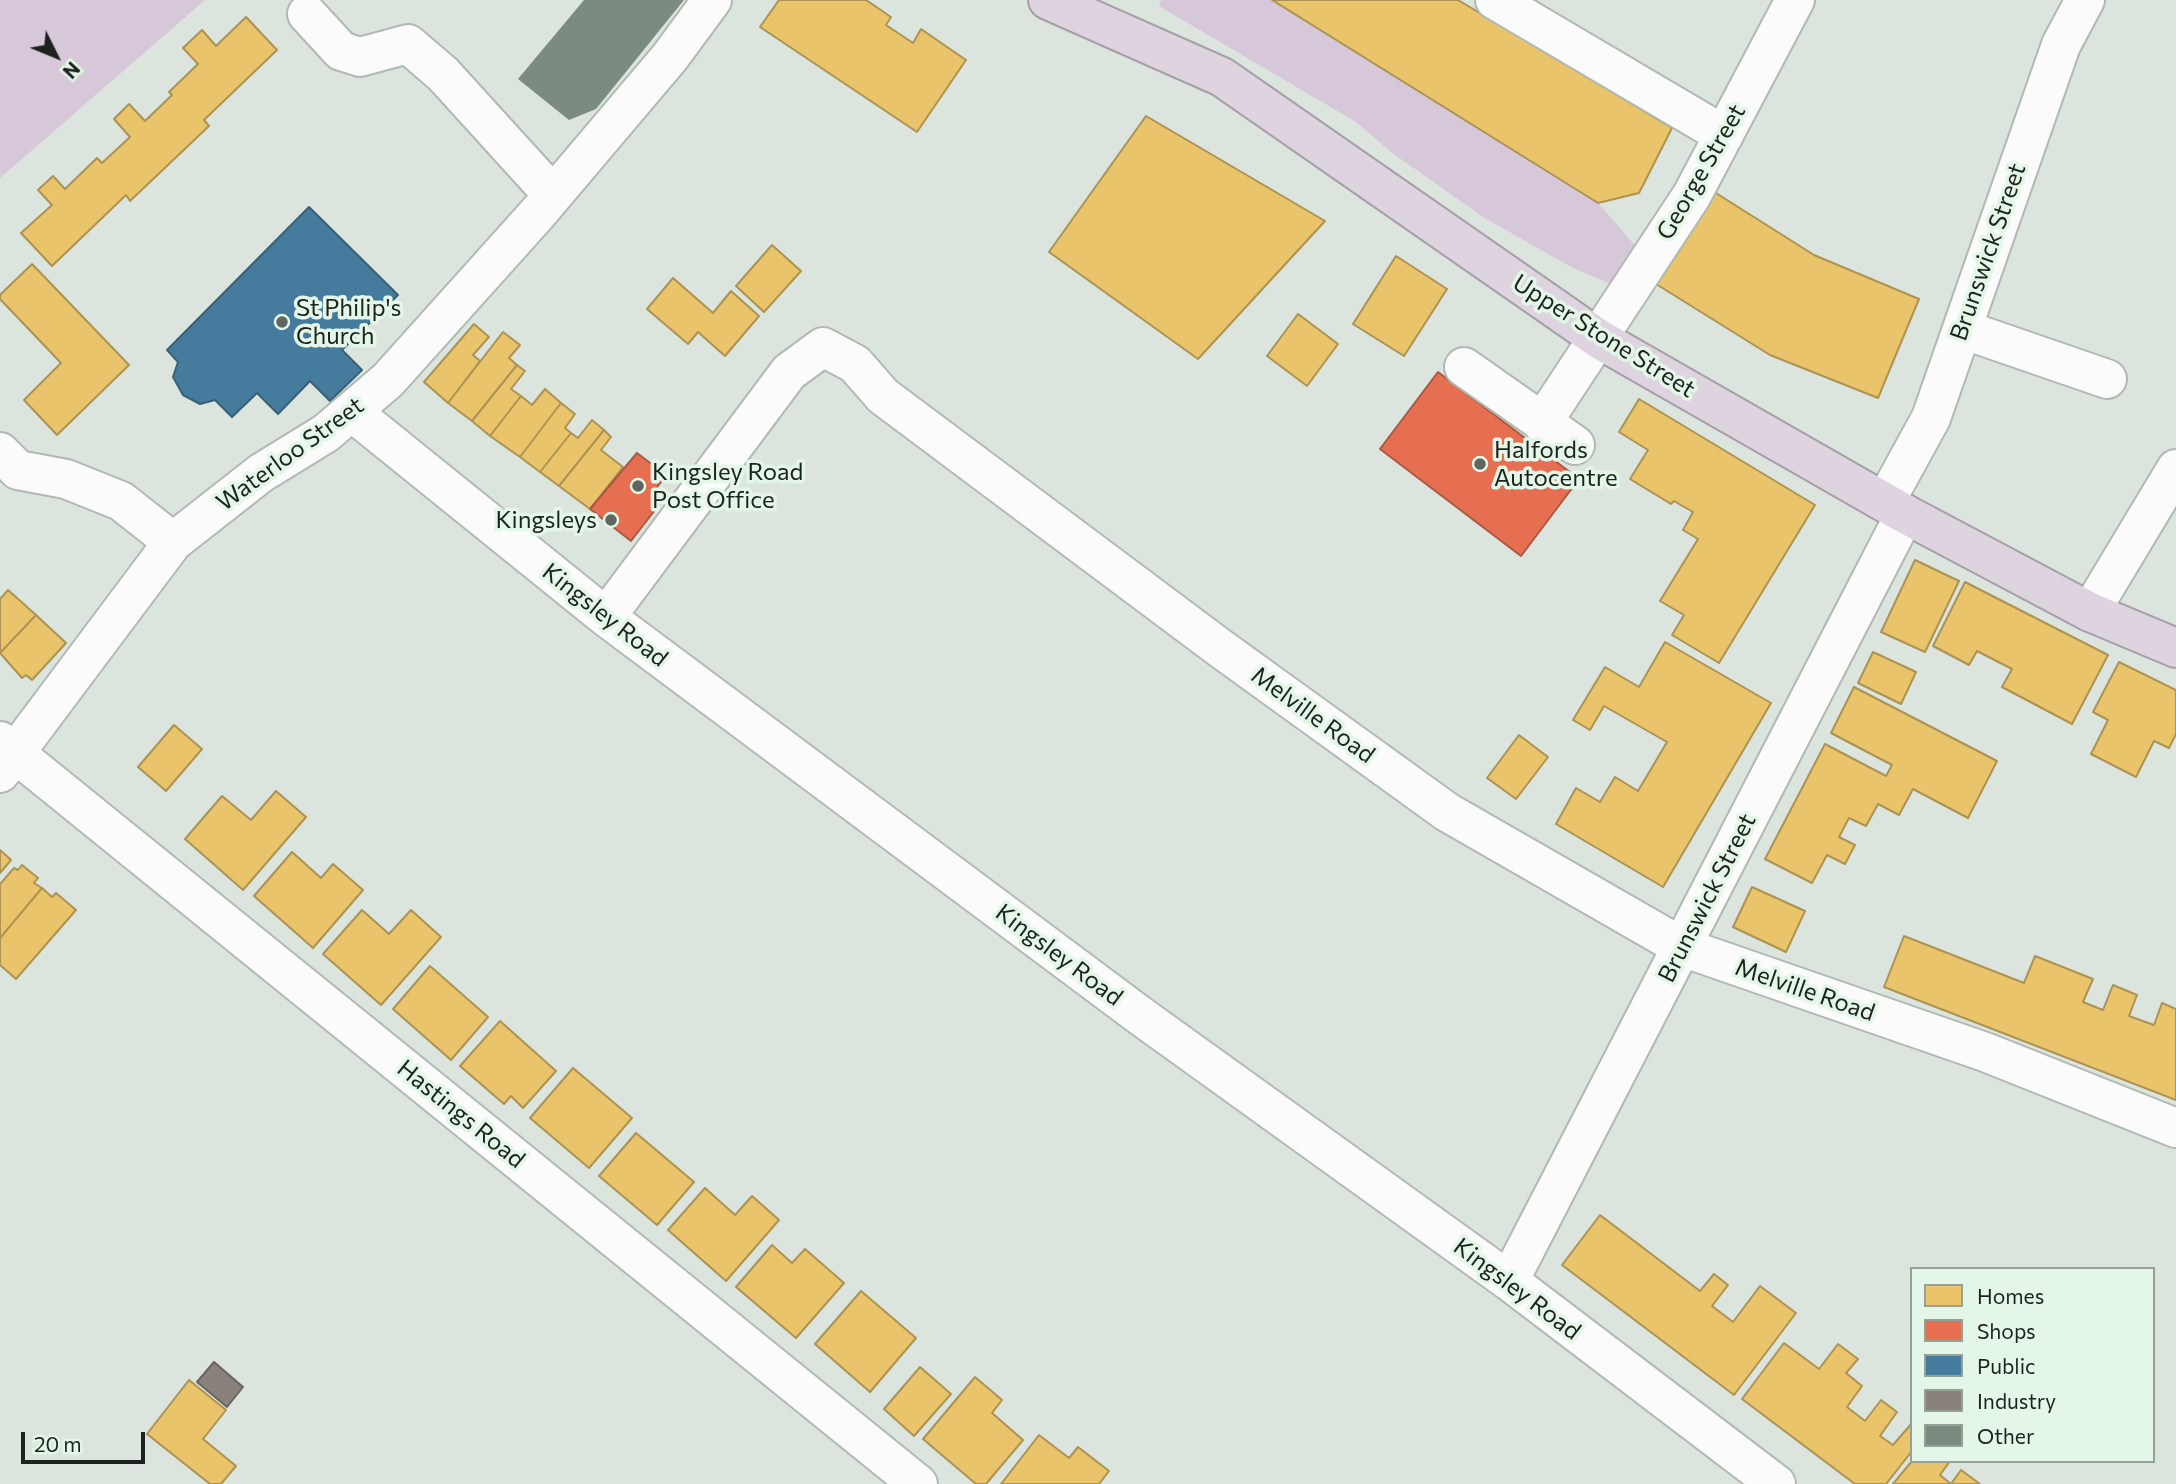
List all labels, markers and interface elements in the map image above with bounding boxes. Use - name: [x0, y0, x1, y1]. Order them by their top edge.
- north arrow: [21, 21, 91, 91]
- text: N: [58, 58, 85, 84]
- street label: George Street: [1651, 99, 1751, 245]
- street label: Brunswick Street: [1944, 160, 2032, 344]
- street label: Upper Stone Street: [1508, 268, 1700, 404]
- place label: St Philip's Church: [296, 294, 401, 350]
- marker: St Philip's Church: [274, 314, 290, 330]
- street label: Waterloo Street: [211, 391, 369, 517]
- place label: Halfords Autocentre: [1494, 436, 1618, 492]
- marker: Halfords Autocentre: [1472, 456, 1488, 472]
- place label: Kingsley Road Post Office: [652, 458, 803, 514]
- marker: Kingsley Road Post Office: [630, 478, 646, 494]
- place label: Kingsleys: [495, 506, 597, 534]
- marker: Kingsleys: [603, 512, 619, 528]
- street label: Kingsley Road: [536, 557, 674, 673]
- street label: Melville Road: [1246, 661, 1380, 769]
- street label: Brunswick Street: [1652, 809, 1762, 987]
- street label: Kingsley Road: [990, 898, 1128, 1012]
- street label: Melville Road: [1731, 953, 1879, 1027]
- street label: Hastings Road: [391, 1054, 531, 1174]
- street label: Kingsley Road: [1448, 1232, 1586, 1346]
- legend: [1910, 1267, 2155, 1463]
- text: Homes: [1977, 1283, 2044, 1308]
- text: Shops: [1977, 1318, 2036, 1343]
- text: Public: [1977, 1353, 2035, 1378]
- text: Industry: [1977, 1388, 2056, 1413]
- scale bar: [24, 1418, 149, 1462]
- text: Other: [1977, 1423, 2034, 1448]
- text: 20 m: [34, 1431, 82, 1456]

